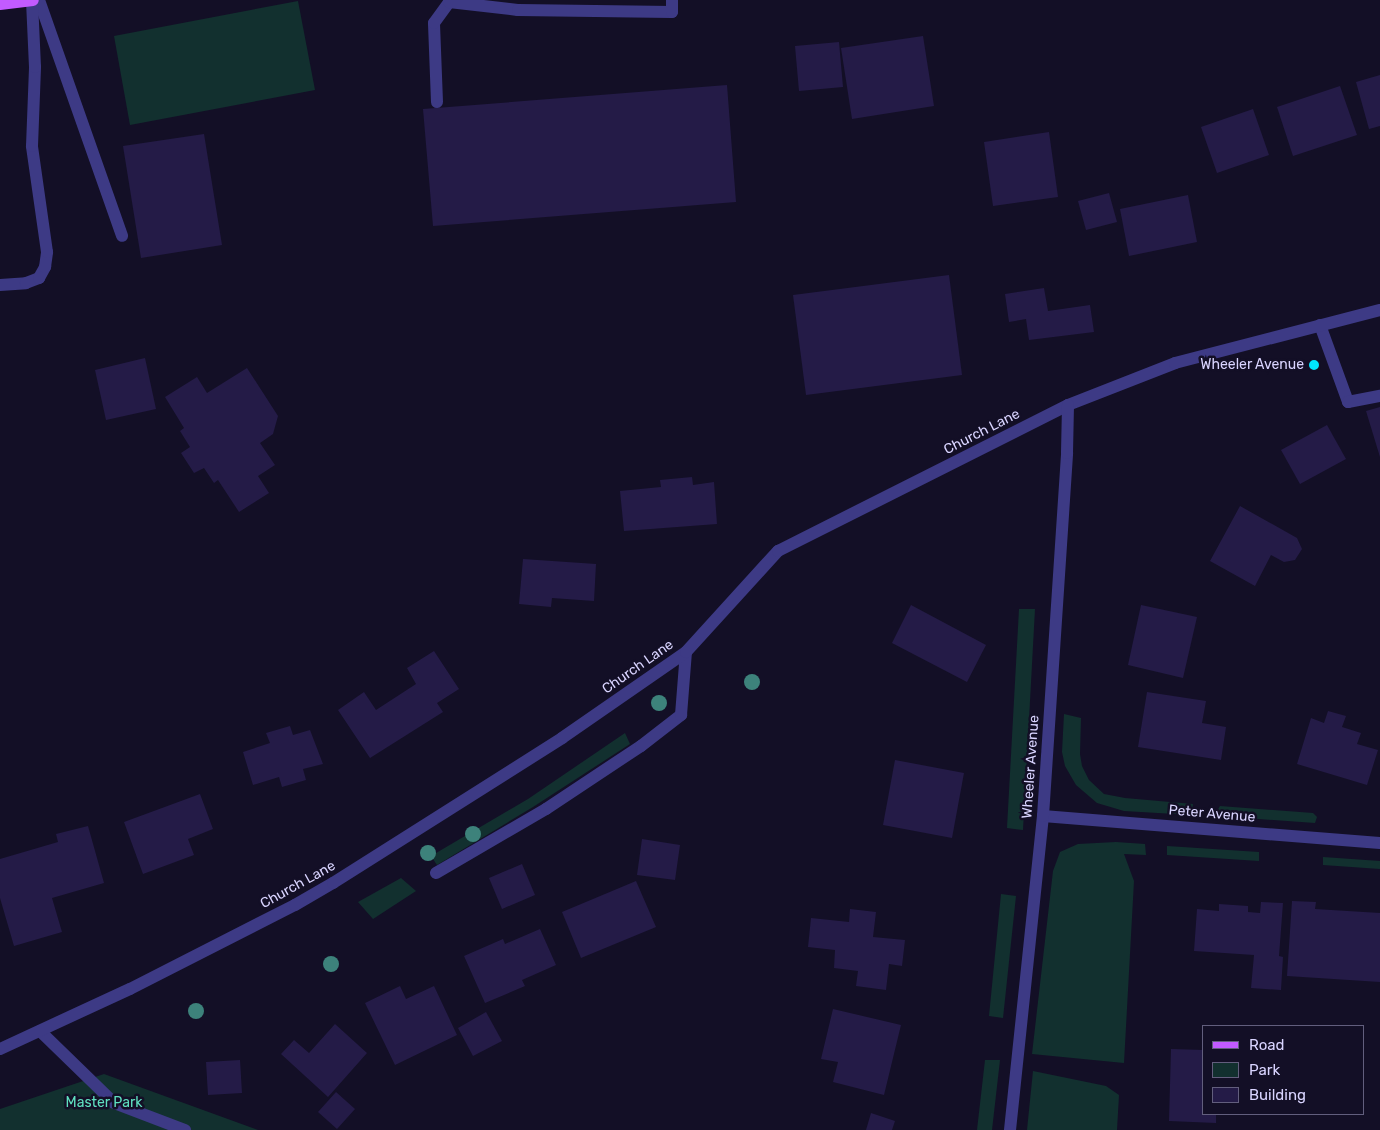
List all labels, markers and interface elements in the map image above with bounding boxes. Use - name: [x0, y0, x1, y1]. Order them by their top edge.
- place label: Wheeler Avenue: [1200, 357, 1304, 373]
- marker: Wheeler Avenue: [1308, 359, 1320, 371]
- street label: Church Lane: [941, 406, 1023, 458]
- street label: Church Lane: [599, 636, 677, 698]
- street label: Wheeler Avenue: [1019, 714, 1043, 820]
- street label: Peter Avenue: [1168, 802, 1256, 826]
- street label: Church Lane: [258, 858, 338, 912]
- legend: [1202, 1025, 1365, 1115]
- text: Road: [1249, 1036, 1285, 1054]
- text: Park: [1249, 1061, 1280, 1079]
- text: Building: [1249, 1086, 1306, 1104]
- park label: Master Park: [65, 1095, 143, 1111]

